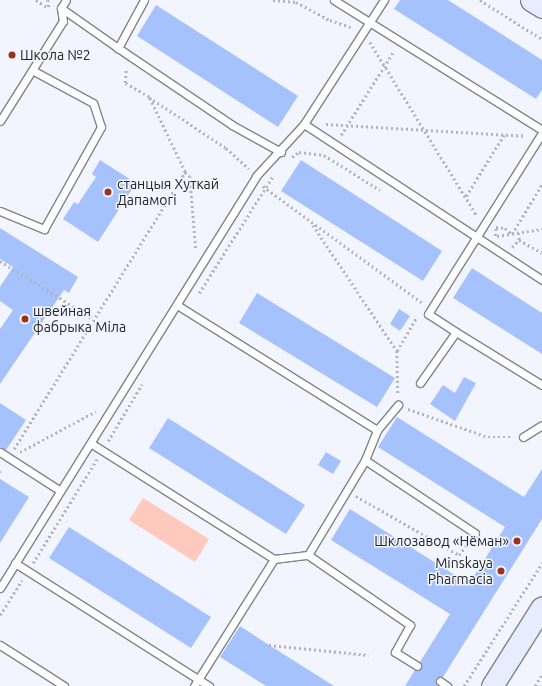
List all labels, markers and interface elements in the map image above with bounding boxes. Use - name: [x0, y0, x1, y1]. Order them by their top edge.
- place label: Школа №2: [20, 47, 91, 63]
- marker: Школа №2: [7, 50, 17, 60]
- place label: станцыя Хуткай Дапамогі: [117, 176, 219, 208]
- marker: станцыя Хуткай Дапамогі: [102, 186, 114, 198]
- place label: швейная фабрыка Міла: [33, 303, 126, 336]
- marker: швейная фабрыка Міла: [20, 314, 30, 324]
- place label: Шклозавод «Нёман»: [374, 533, 509, 549]
- marker: Шклозавод «Нёман»: [512, 536, 522, 546]
- place label: Minskaya Pharmacia: [428, 555, 493, 588]
- marker: Minskaya Pharmacia: [496, 566, 506, 576]

